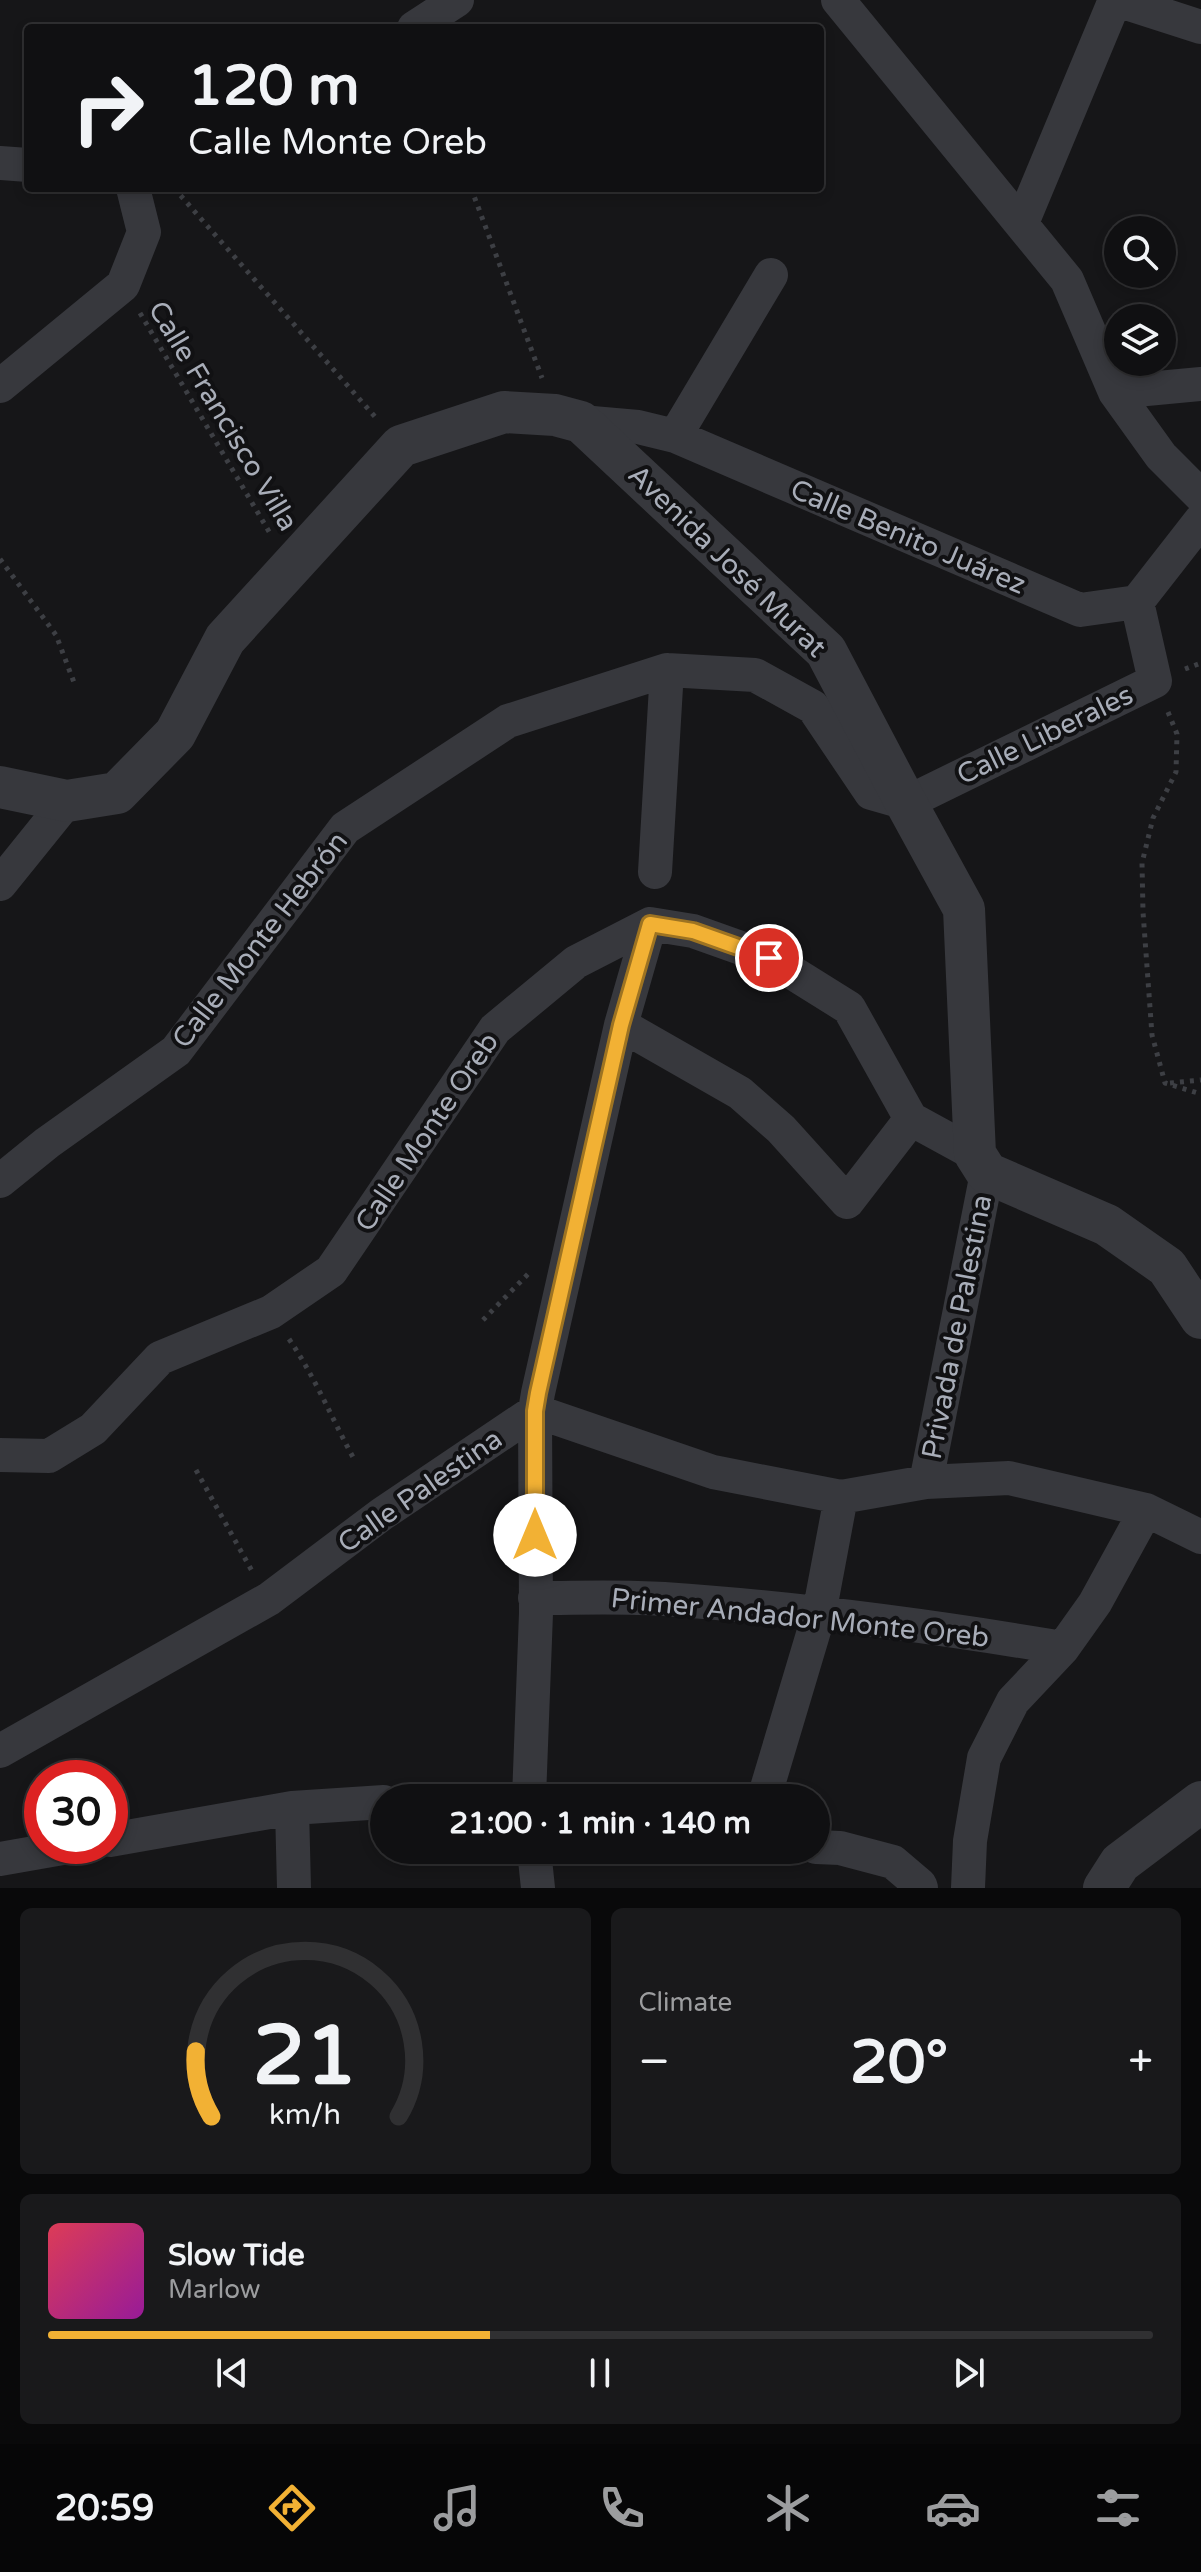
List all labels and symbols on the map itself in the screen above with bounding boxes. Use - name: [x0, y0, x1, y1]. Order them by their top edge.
- street label: Calle Francisco Villa: [141, 295, 305, 537]
- street label: Avenida José Murat: [621, 458, 833, 665]
- street label: Calle Benito Juárez: [785, 472, 1031, 602]
- street label: Calle Liberales: [951, 678, 1139, 792]
- street label: Calle Monte Hebrón: [165, 825, 355, 1055]
- pin: [735, 924, 803, 992]
- street label: Calle Monte Oreb: [348, 1026, 506, 1238]
- street label: Privada de Palestina: [915, 1192, 999, 1462]
- street label: Calle Palestina: [331, 1422, 509, 1560]
- position arrow: [493, 1493, 577, 1577]
- street label: Primer Andador Monte Oreb: [609, 1581, 991, 1655]
- speed limit sign: 30: [24, 1760, 128, 1864]

